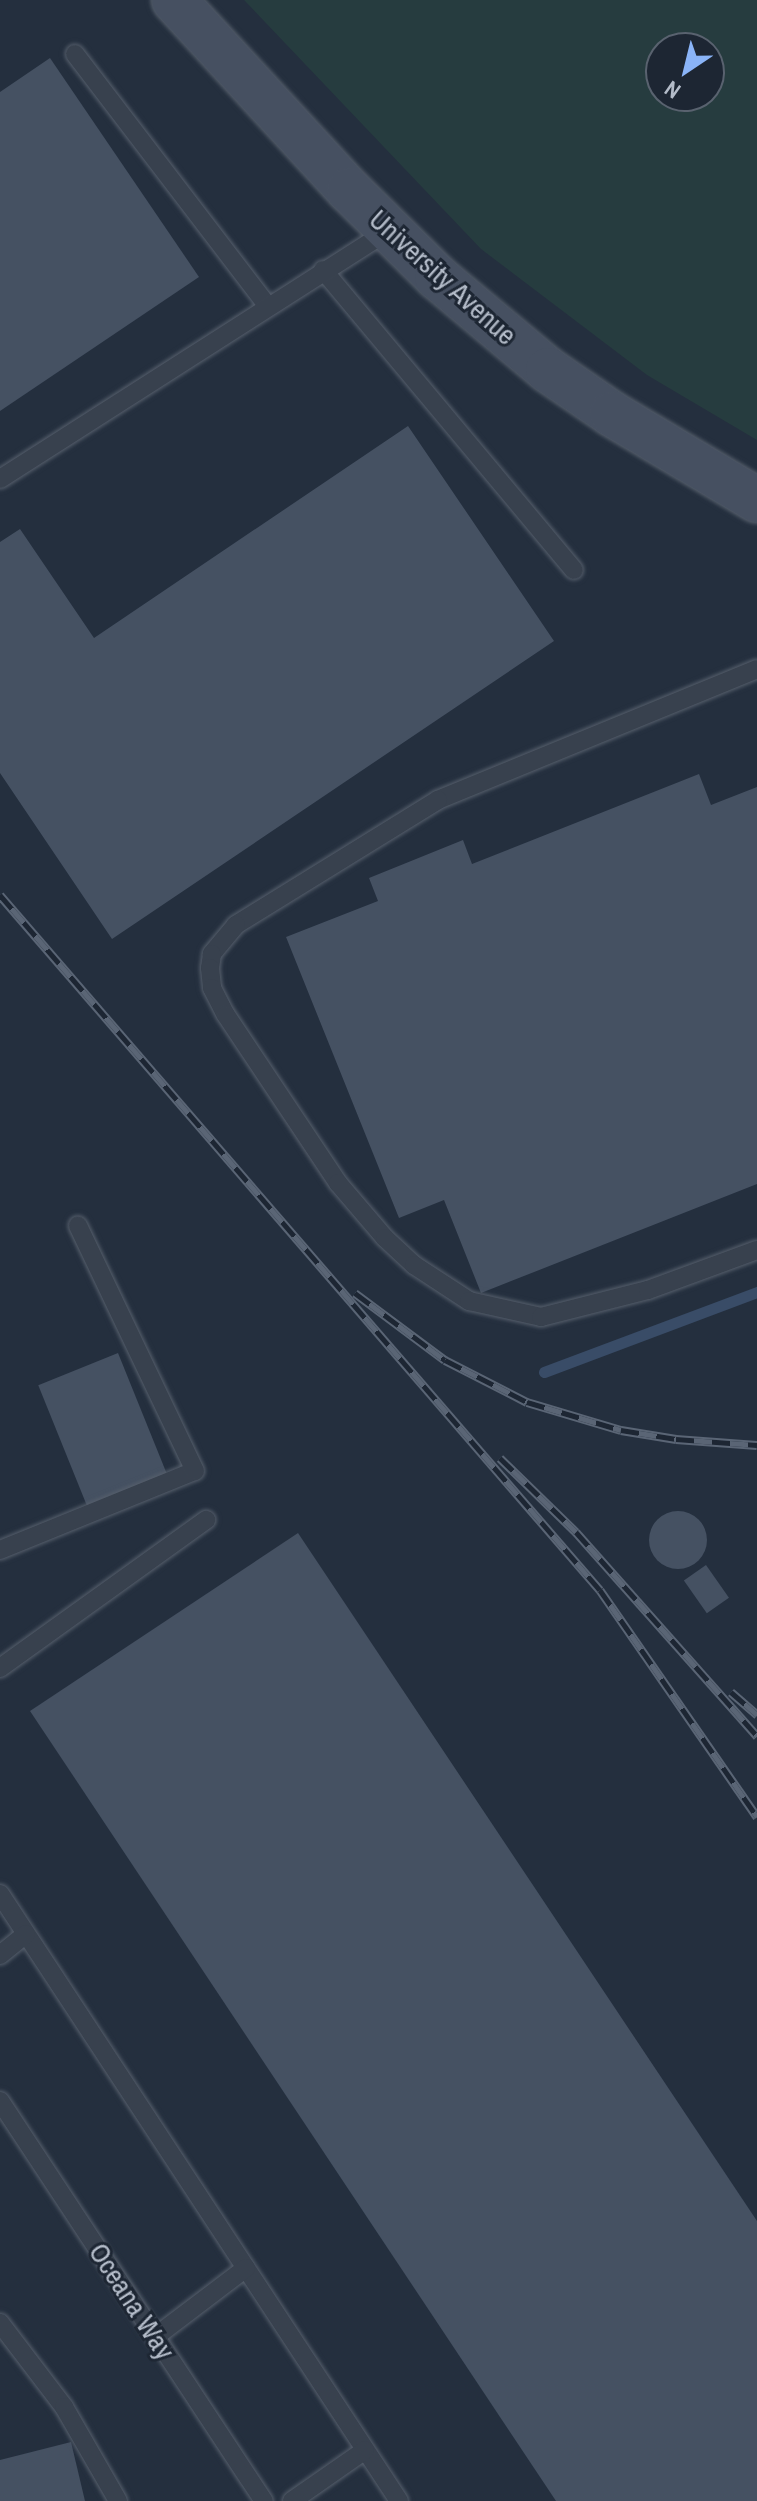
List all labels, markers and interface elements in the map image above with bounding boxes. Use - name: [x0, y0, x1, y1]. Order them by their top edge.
- north arrow: [645, 32, 725, 112]
- text: N: [658, 74, 686, 106]
- street label: University Avenue: [362, 202, 524, 352]
- street label: Oceana Way: [82, 2237, 182, 2365]

